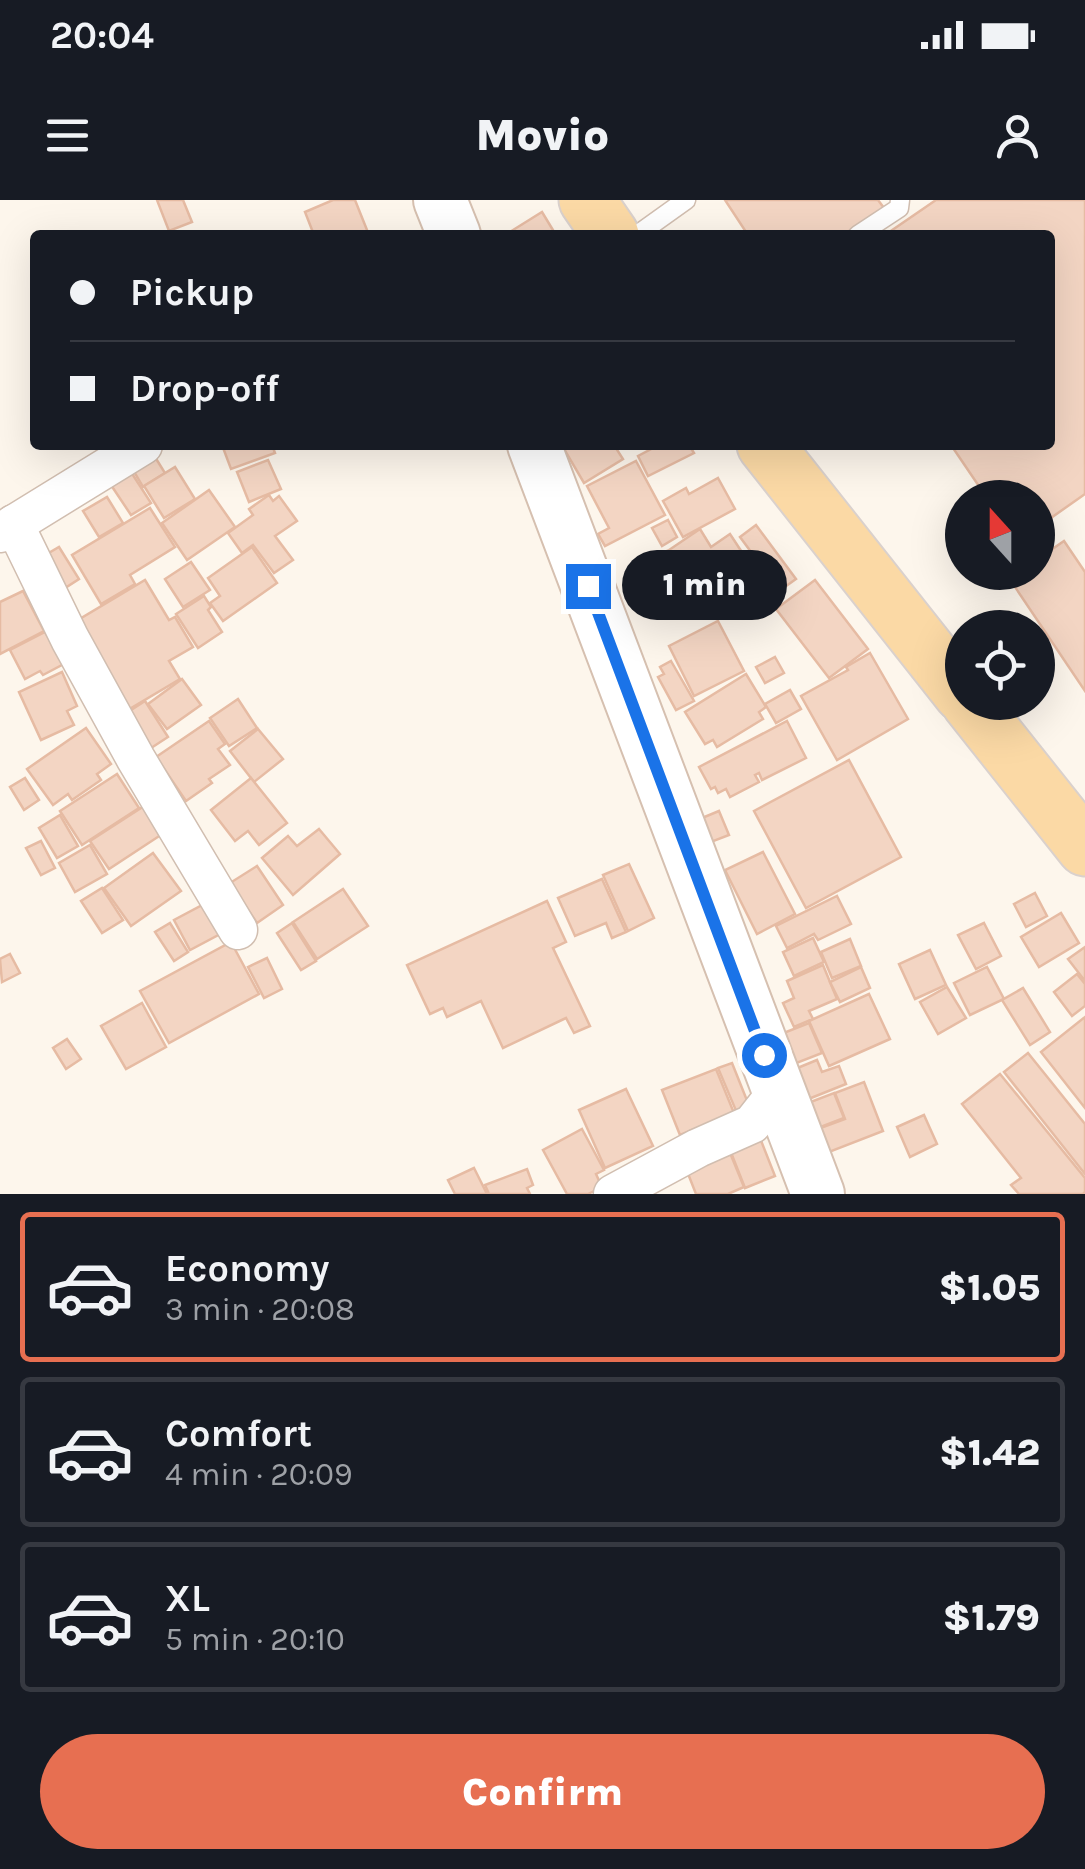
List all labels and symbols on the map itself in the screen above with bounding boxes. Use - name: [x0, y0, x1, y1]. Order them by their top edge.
- north arrow: [945, 480, 1055, 590]
- callout: 1 min: [623, 551, 788, 621]
- route end: [566, 564, 611, 609]
- route start: [742, 1033, 787, 1078]

